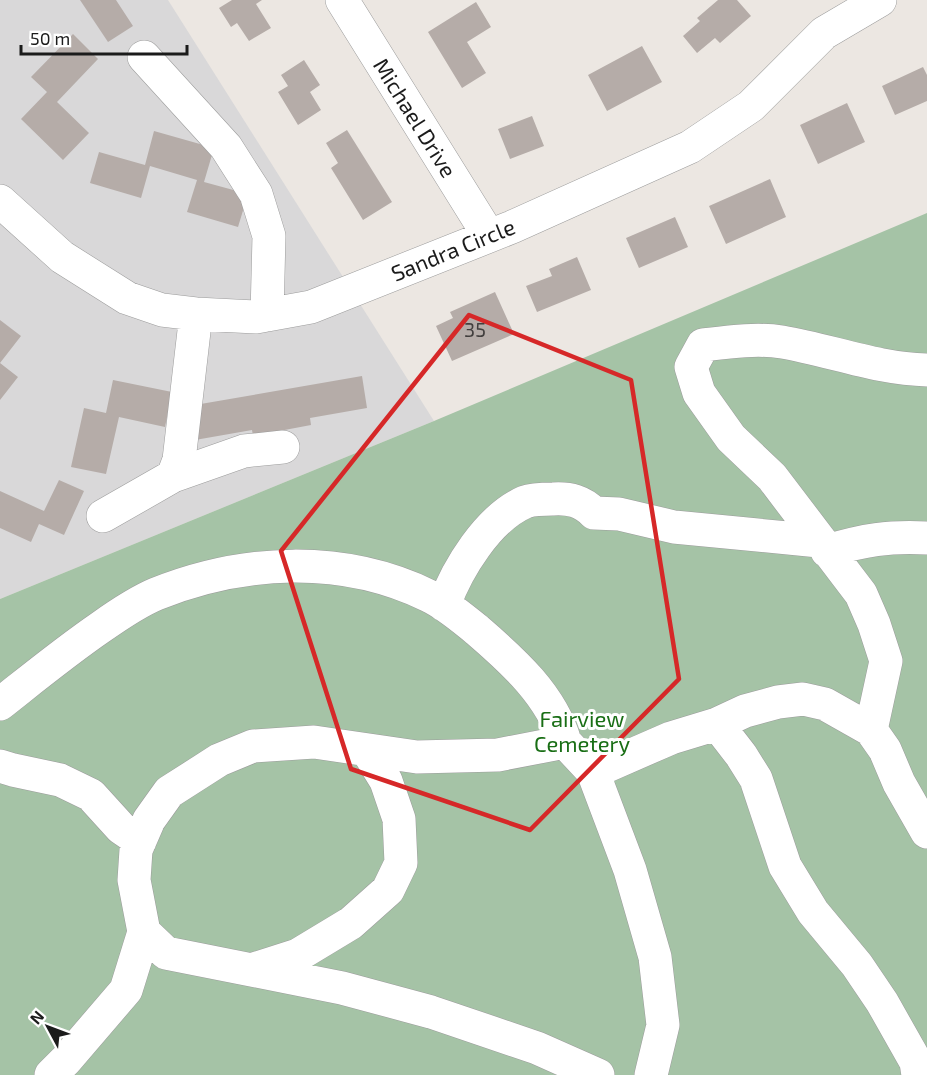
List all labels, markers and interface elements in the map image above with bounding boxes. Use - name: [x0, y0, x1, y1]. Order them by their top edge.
- scale bar: [21, 18, 188, 56]
- text: 50 m: [30, 27, 70, 49]
- street label: Michael Drive: [369, 53, 463, 182]
- street label: Sandra Circle: [387, 212, 518, 286]
- house number: 35: [464, 317, 486, 341]
- park label: Fairview Cemetery: [534, 705, 630, 756]
- north arrow: [18, 997, 78, 1057]
- text: N: [25, 1006, 47, 1027]

